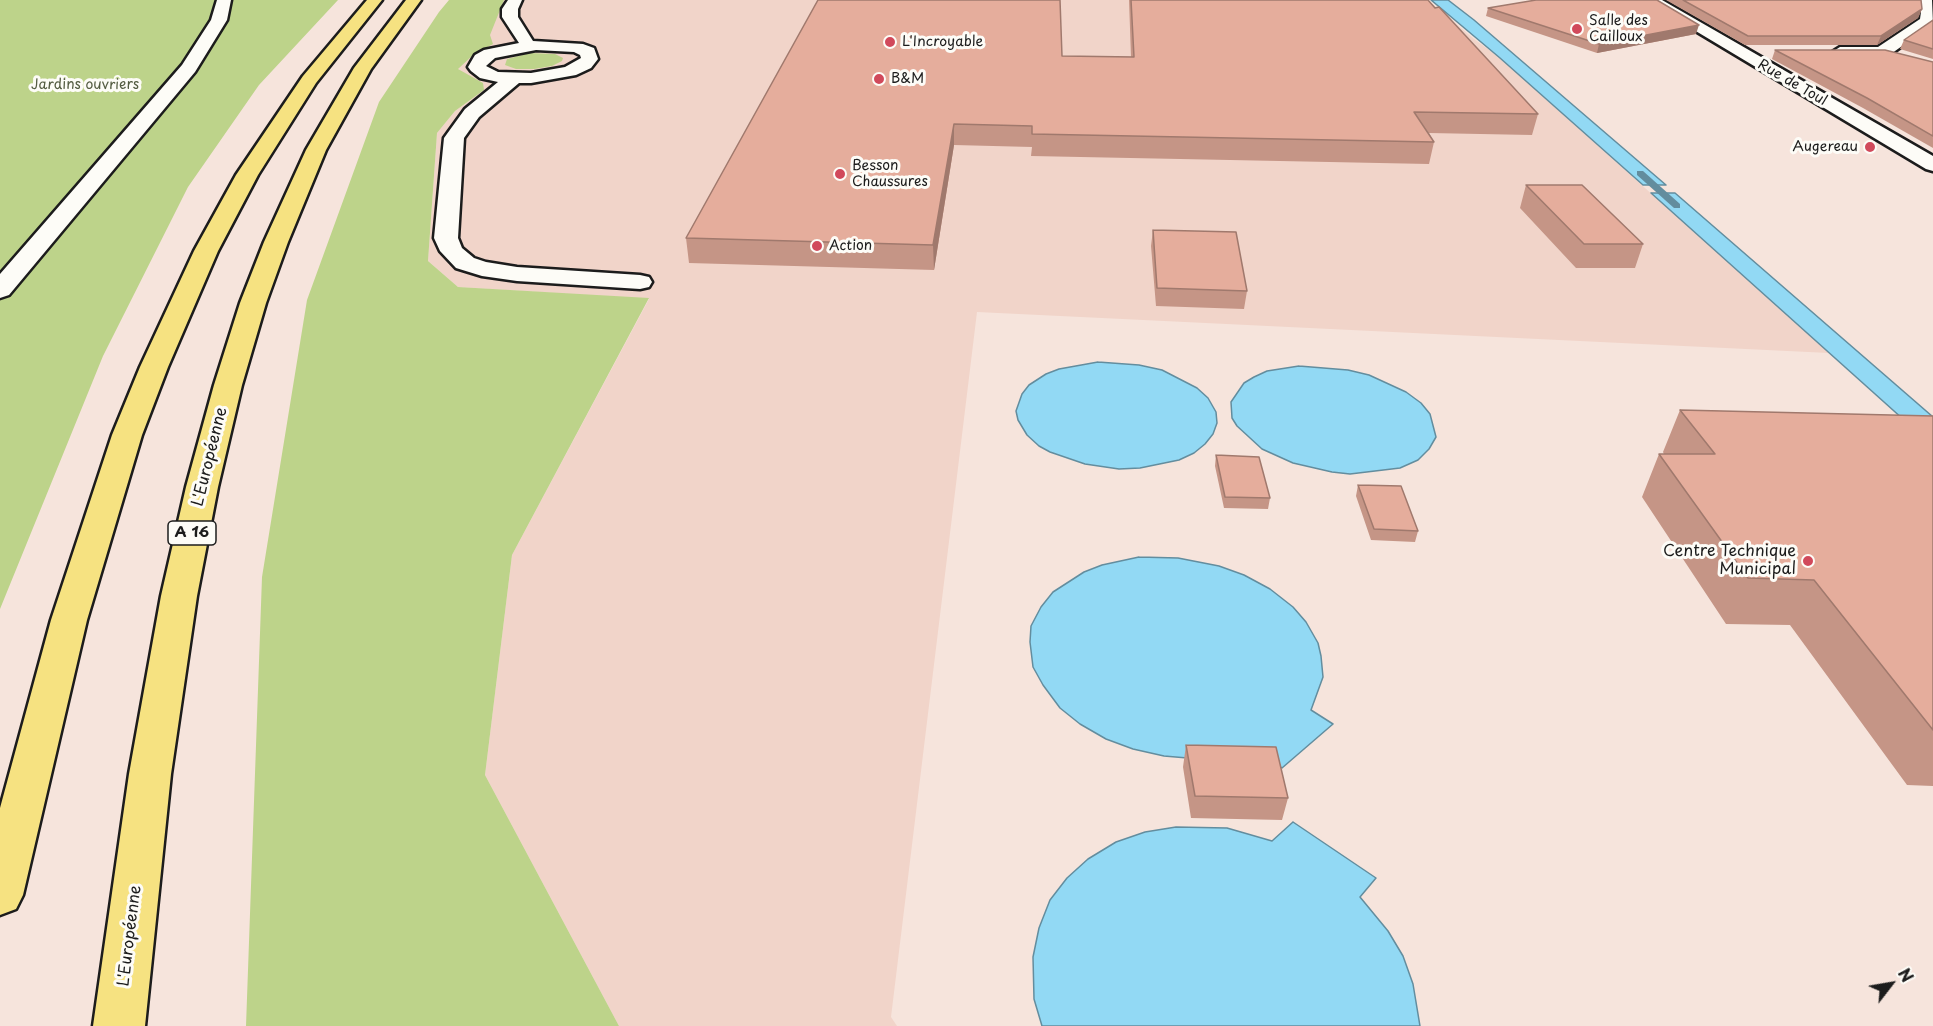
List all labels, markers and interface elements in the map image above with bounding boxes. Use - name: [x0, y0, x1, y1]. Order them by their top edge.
- place label: Salle des Cailloux: [1589, 13, 1648, 46]
- marker: Salle des Cailloux: [1570, 22, 1584, 36]
- place label: L'Incroyable: [902, 34, 983, 50]
- marker: L'Incroyable: [883, 35, 897, 49]
- street label: Rue de Toul: [1754, 56, 1830, 110]
- place label: B&M: [891, 71, 924, 87]
- marker: B&M: [872, 72, 886, 86]
- park label: Jardins ouvriers: [31, 77, 139, 93]
- place label: Augereau: [1793, 139, 1858, 155]
- marker: Augereau: [1863, 140, 1877, 154]
- place label: Besson Chaussures: [852, 158, 928, 190]
- marker: Besson Chaussures: [833, 167, 847, 181]
- place label: Action: [829, 238, 872, 254]
- marker: Action: [810, 239, 824, 253]
- street label: L'Européenne: [188, 405, 232, 509]
- road number: A 16: [168, 521, 216, 545]
- place label: Centre Technique Municipal: [1663, 542, 1796, 580]
- marker: Centre Technique Municipal: [1801, 554, 1815, 568]
- street label: L'Européenne: [114, 884, 146, 988]
- north arrow: [1861, 954, 1921, 1014]
- text: N: [1893, 963, 1920, 986]

